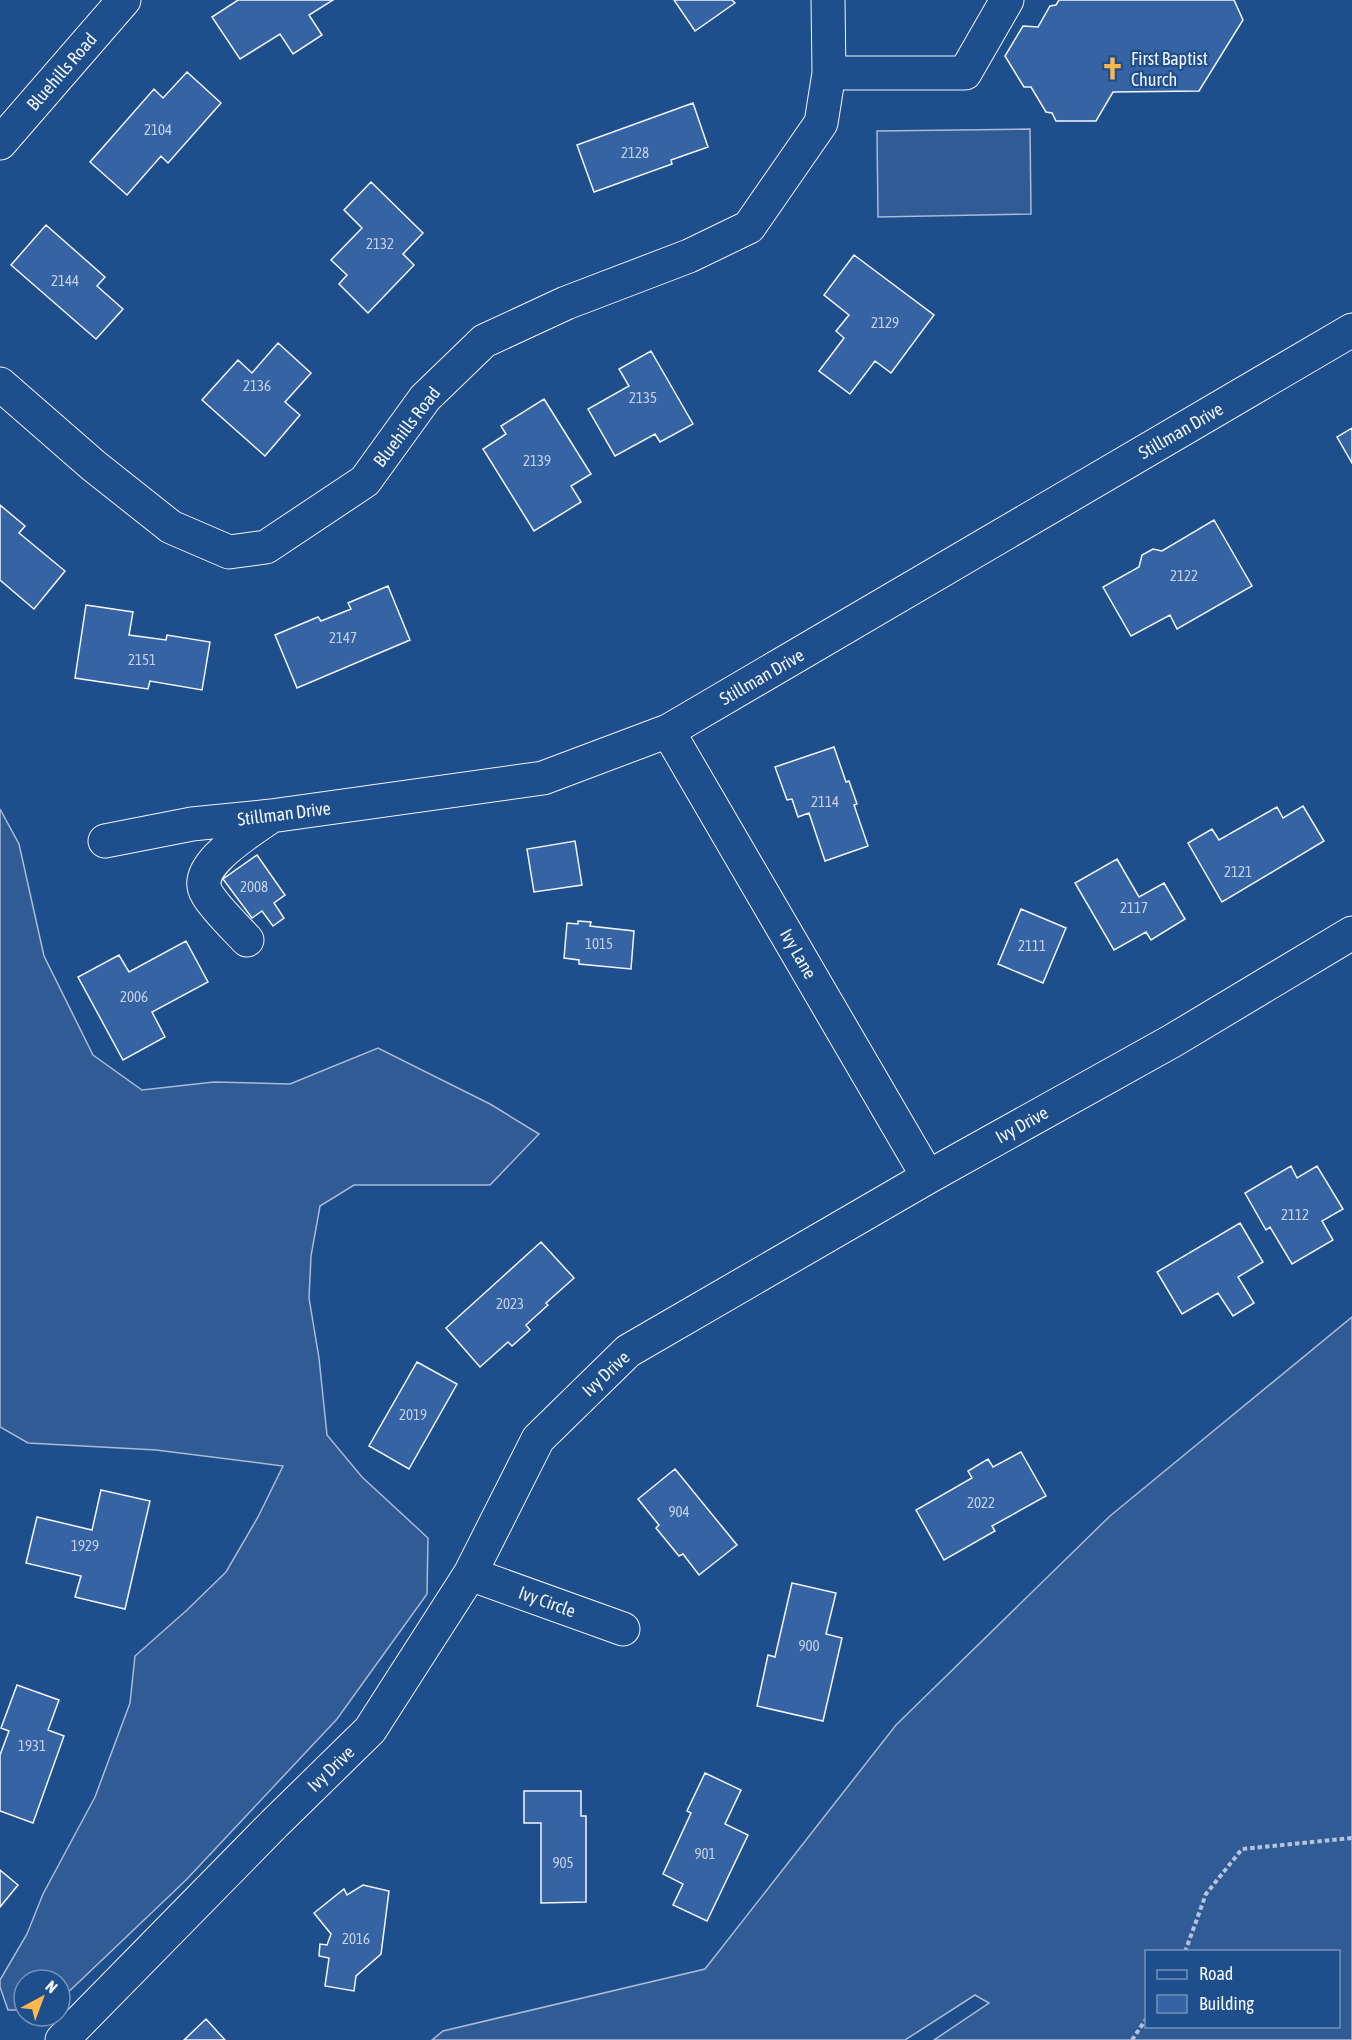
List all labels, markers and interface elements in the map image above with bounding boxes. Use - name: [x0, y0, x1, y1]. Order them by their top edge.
- street label: Bluehills Road: [22, 29, 101, 115]
- place label: First Baptist Church: [1131, 48, 1208, 90]
- church icon: First Baptist Church: [1100, 56, 1126, 82]
- house number: 2104: [144, 121, 172, 138]
- house number: 2128: [621, 144, 649, 161]
- house number: 2132: [366, 235, 394, 252]
- house number: 2144: [51, 272, 79, 289]
- house number: 2129: [871, 314, 899, 331]
- house number: 2136: [243, 377, 271, 394]
- street label: Bluehills Road: [369, 382, 444, 471]
- house number: 2135: [629, 389, 657, 406]
- street label: Stillman Drive: [1135, 398, 1227, 463]
- house number: 2139: [523, 452, 551, 469]
- house number: 2122: [1170, 567, 1198, 584]
- house number: 2147: [329, 629, 357, 646]
- street label: Stillman Drive: [716, 644, 808, 709]
- house number: 2151: [128, 651, 156, 668]
- house number: 2114: [811, 793, 839, 810]
- street label: Stillman Drive: [236, 797, 332, 830]
- house number: 2121: [1224, 863, 1252, 880]
- house number: 2008: [240, 878, 268, 895]
- house number: 2117: [1120, 899, 1148, 916]
- street label: Ivy Lane: [776, 925, 821, 982]
- house number: 1015: [585, 935, 613, 952]
- house number: 2111: [1018, 937, 1046, 954]
- house number: 2006: [120, 988, 148, 1005]
- street label: Ivy Drive: [992, 1102, 1052, 1148]
- house number: 2112: [1281, 1206, 1309, 1223]
- house number: 2023: [496, 1295, 524, 1312]
- street label: Ivy Drive: [578, 1347, 634, 1401]
- house number: 2019: [399, 1406, 427, 1423]
- house number: 2022: [967, 1494, 995, 1511]
- house number: 904: [668, 1503, 690, 1520]
- house number: 1929: [71, 1537, 99, 1554]
- street label: Ivy Circle: [516, 1582, 578, 1621]
- house number: 900: [798, 1637, 820, 1654]
- house number: 1931: [18, 1737, 46, 1754]
- street label: Ivy Drive: [303, 1741, 358, 1796]
- house number: 901: [694, 1845, 716, 1862]
- house number: 905: [552, 1854, 574, 1871]
- house number: 2016: [342, 1930, 370, 1947]
- legend: [1145, 1950, 1340, 2028]
- text: Road: [1199, 1963, 1233, 1984]
- north arrow: [12, 1968, 72, 2028]
- text: N: [42, 1977, 61, 1997]
- text: Building: [1199, 1993, 1254, 2014]

